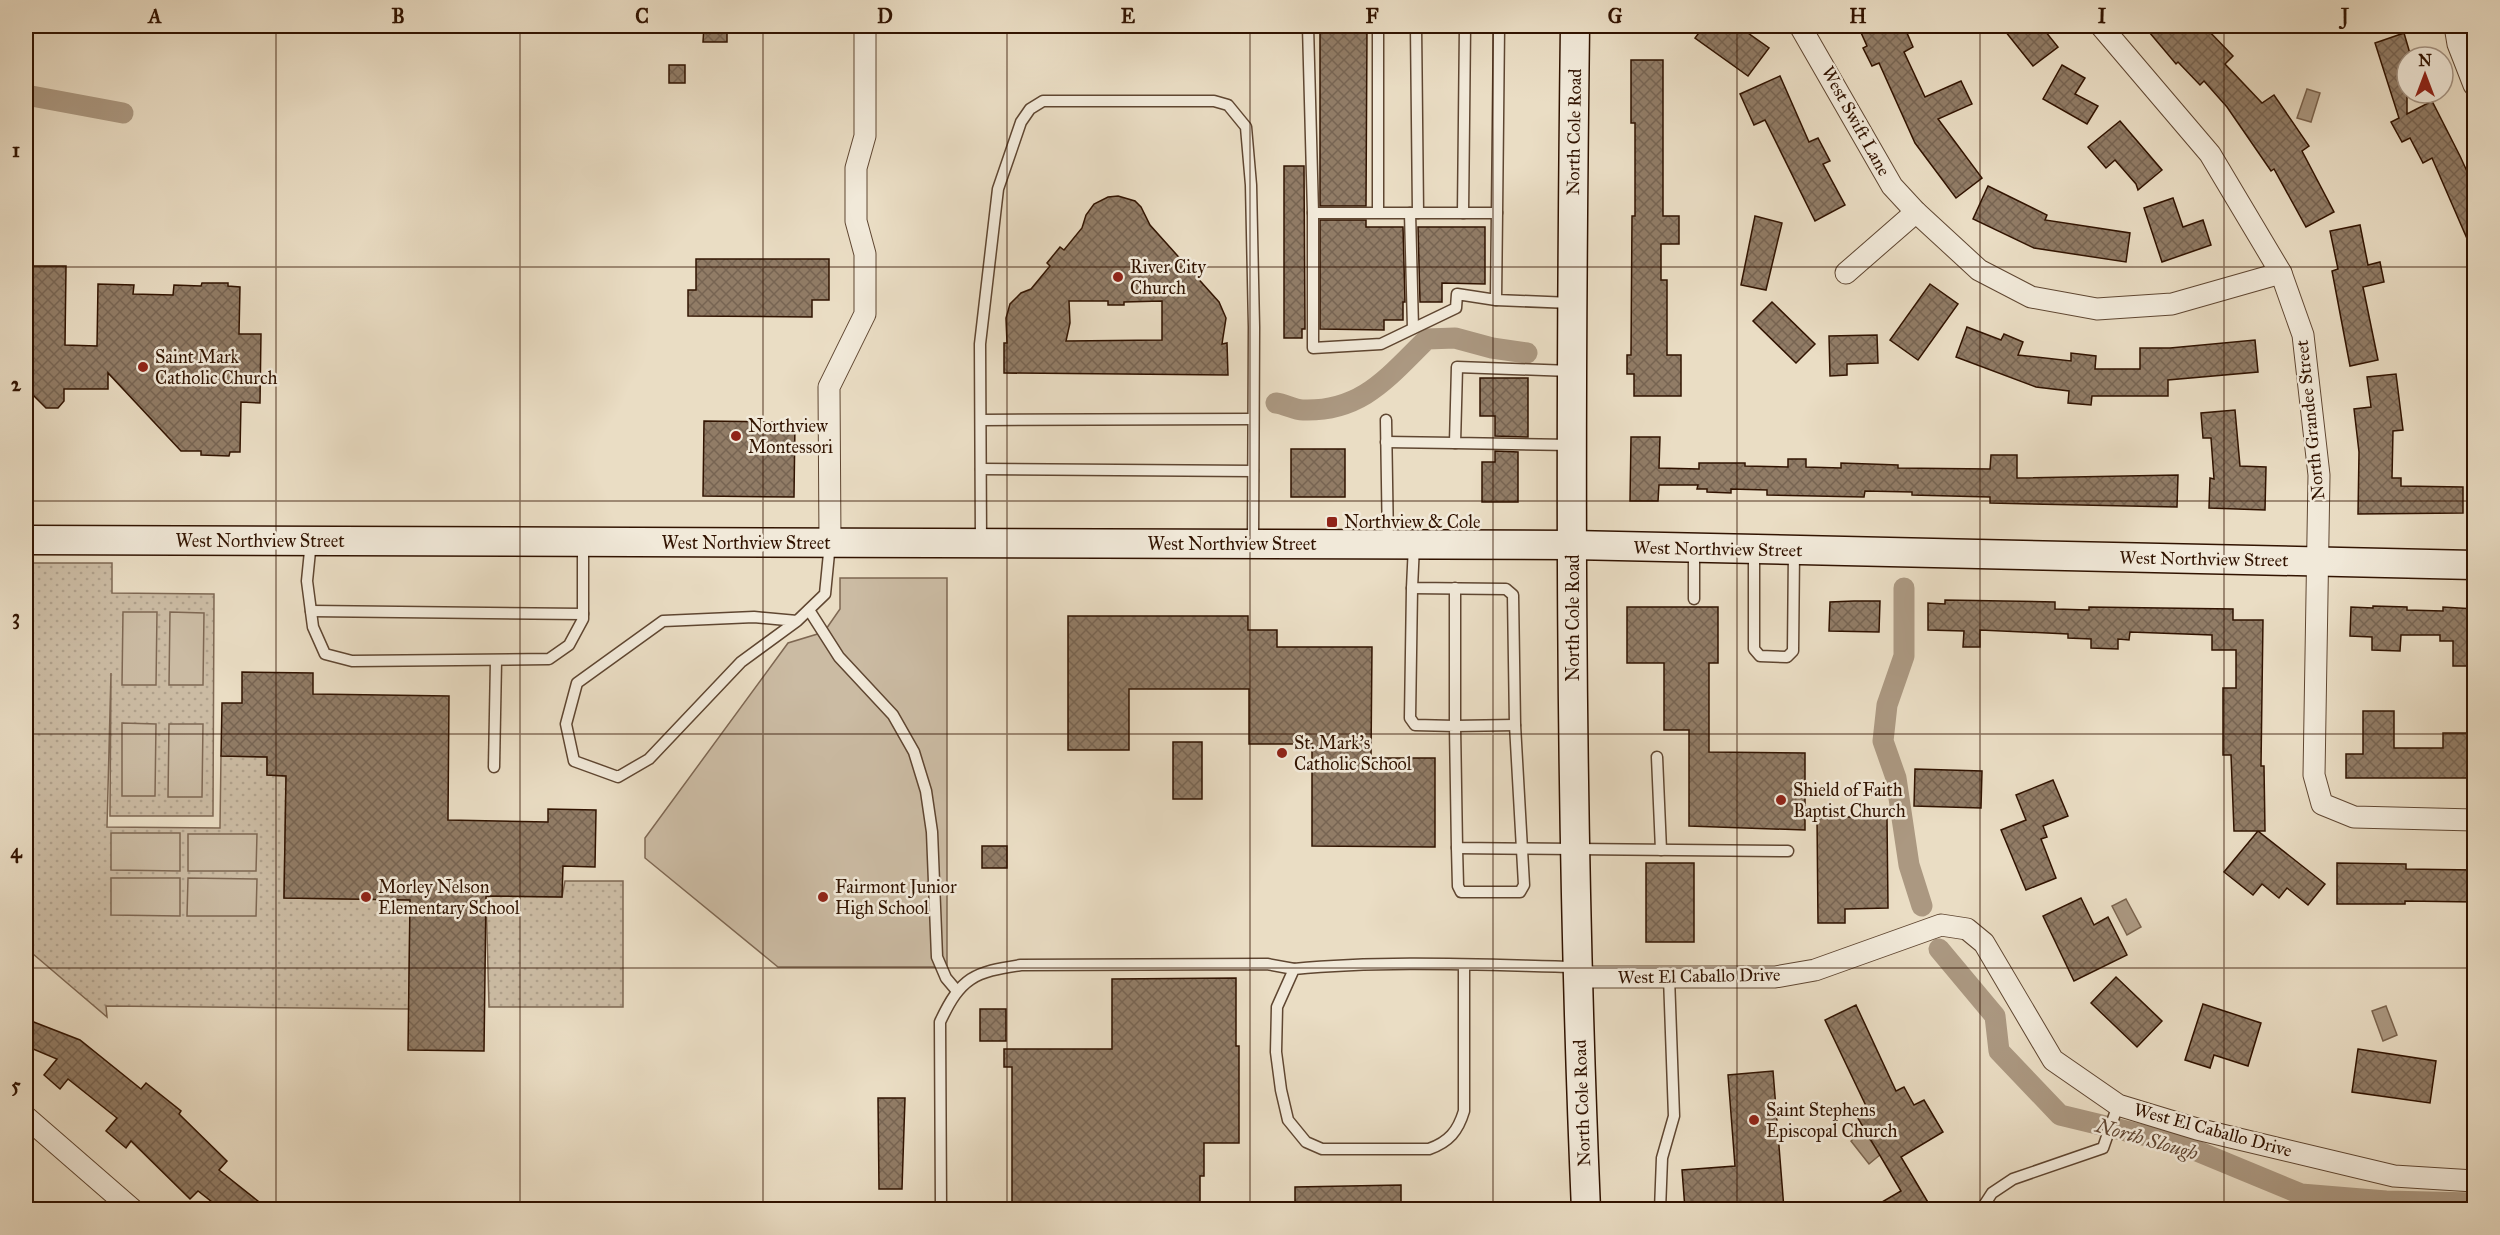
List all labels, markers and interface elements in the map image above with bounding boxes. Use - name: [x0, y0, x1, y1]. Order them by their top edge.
- text: A: [146, 4, 162, 28]
- text: B: [391, 4, 405, 28]
- text: C: [635, 4, 649, 28]
- text: D: [877, 4, 893, 28]
- text: E: [1121, 4, 1136, 28]
- text: F: [1365, 4, 1379, 28]
- text: G: [1608, 4, 1623, 28]
- text: H: [1849, 4, 1867, 28]
- text: I: [2098, 4, 2107, 28]
- text: J: [2338, 4, 2350, 30]
- north arrow: [2395, 45, 2455, 105]
- text: N: [2418, 51, 2432, 70]
- street label: West Swift Lane: [1817, 62, 1895, 180]
- street label: North Cole Road: [1562, 68, 1586, 196]
- text: 1: [12, 138, 20, 162]
- place label: River City Church: [1130, 256, 1206, 299]
- marker: River City Church: [1111, 270, 1125, 284]
- street label: North Grandee Street: [2291, 338, 2329, 501]
- place label: Saint Mark Catholic Church: [155, 346, 278, 389]
- marker: Saint Mark Catholic Church: [136, 360, 150, 374]
- text: 2: [11, 372, 22, 396]
- place label: Northview Montessori: [748, 415, 833, 458]
- marker: Northview Montessori: [729, 429, 743, 443]
- place label: Northview & Cole: [1344, 511, 1481, 533]
- marker: Northview & Cole: [1325, 515, 1339, 529]
- street label: West Northview Street: [175, 530, 345, 552]
- street label: West Northview Street: [661, 532, 831, 554]
- street label: West Northview Street: [1147, 533, 1317, 555]
- street label: West Northview Street: [1633, 537, 1803, 561]
- street label: West Northview Street: [2119, 547, 2289, 571]
- street label: North Cole Road: [1562, 554, 1584, 682]
- text: 3: [12, 605, 20, 630]
- place label: St. Mark's Catholic School: [1294, 732, 1412, 775]
- marker: St. Mark's Catholic School: [1275, 746, 1289, 760]
- place label: Shield of Faith Baptist Church: [1793, 779, 1906, 822]
- marker: Shield of Faith Baptist Church: [1774, 793, 1788, 807]
- text: 4: [10, 839, 22, 864]
- place label: Morley Nelson Elementary School: [378, 876, 520, 919]
- place label: Fairmont Junior High School: [835, 876, 957, 920]
- marker: Morley Nelson Elementary School: [359, 890, 373, 904]
- marker: Fairmont Junior High School: [816, 890, 830, 904]
- street label: West El Caballo Drive: [1617, 964, 1781, 988]
- street label: North Cole Road: [1569, 1039, 1595, 1167]
- text: 5: [11, 1073, 21, 1097]
- street label: West El Caballo Drive: [2131, 1098, 2295, 1162]
- place label: Saint Stephens Episcopal Church: [1766, 1099, 1898, 1142]
- marker: Saint Stephens Episcopal Church: [1747, 1113, 1761, 1127]
- water label: North Slough: [2092, 1113, 2201, 1165]

